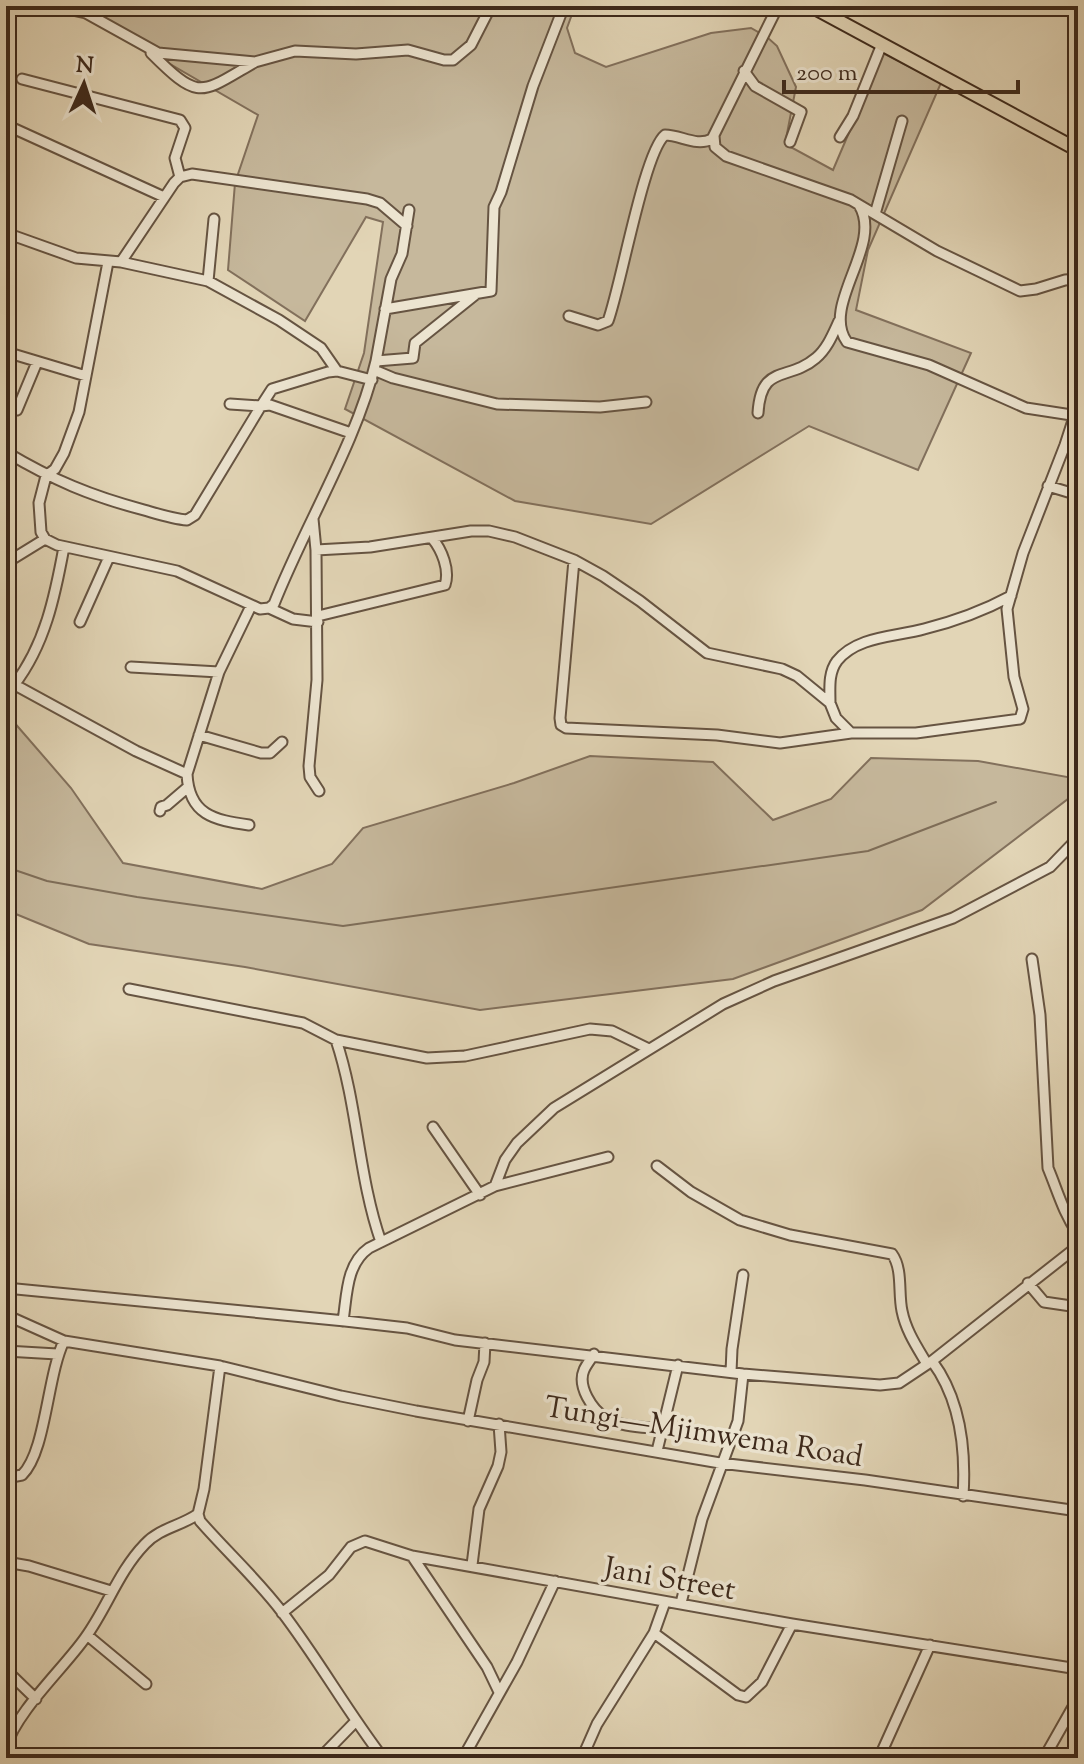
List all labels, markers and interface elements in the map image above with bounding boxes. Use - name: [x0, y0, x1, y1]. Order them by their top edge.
- north arrow: [44, 44, 124, 124]
- scale bar: [784, 44, 1018, 94]
- text: N: [75, 51, 95, 83]
- text: 200 m: [796, 57, 858, 91]
- street label: Tungi—Mjimwema Road: [541, 1387, 866, 1480]
- street label: Jani Street: [599, 1547, 739, 1613]

